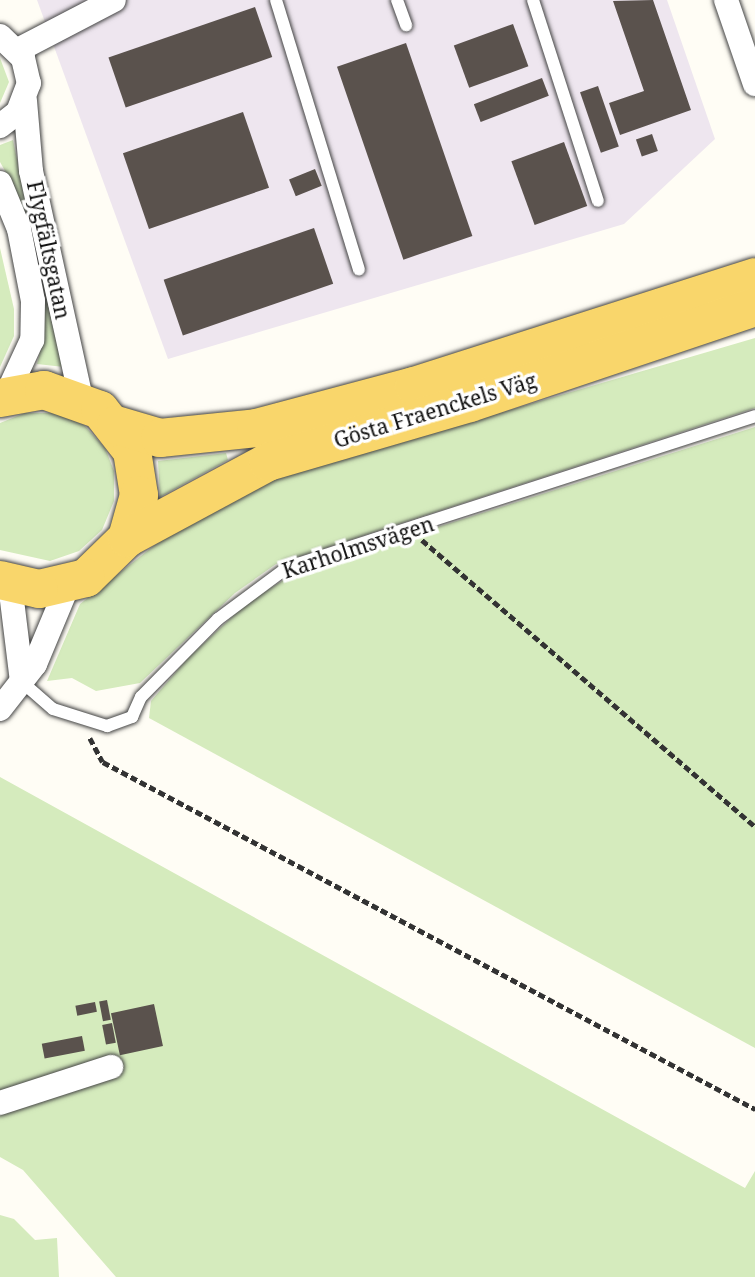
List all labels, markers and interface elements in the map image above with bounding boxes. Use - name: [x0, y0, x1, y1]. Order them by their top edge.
- street label: Flygfältsgatan: [22, 178, 76, 322]
- street label: Gösta Fraenckels Väg: [331, 367, 539, 453]
- street label: Karholmsvägen: [279, 511, 437, 583]

